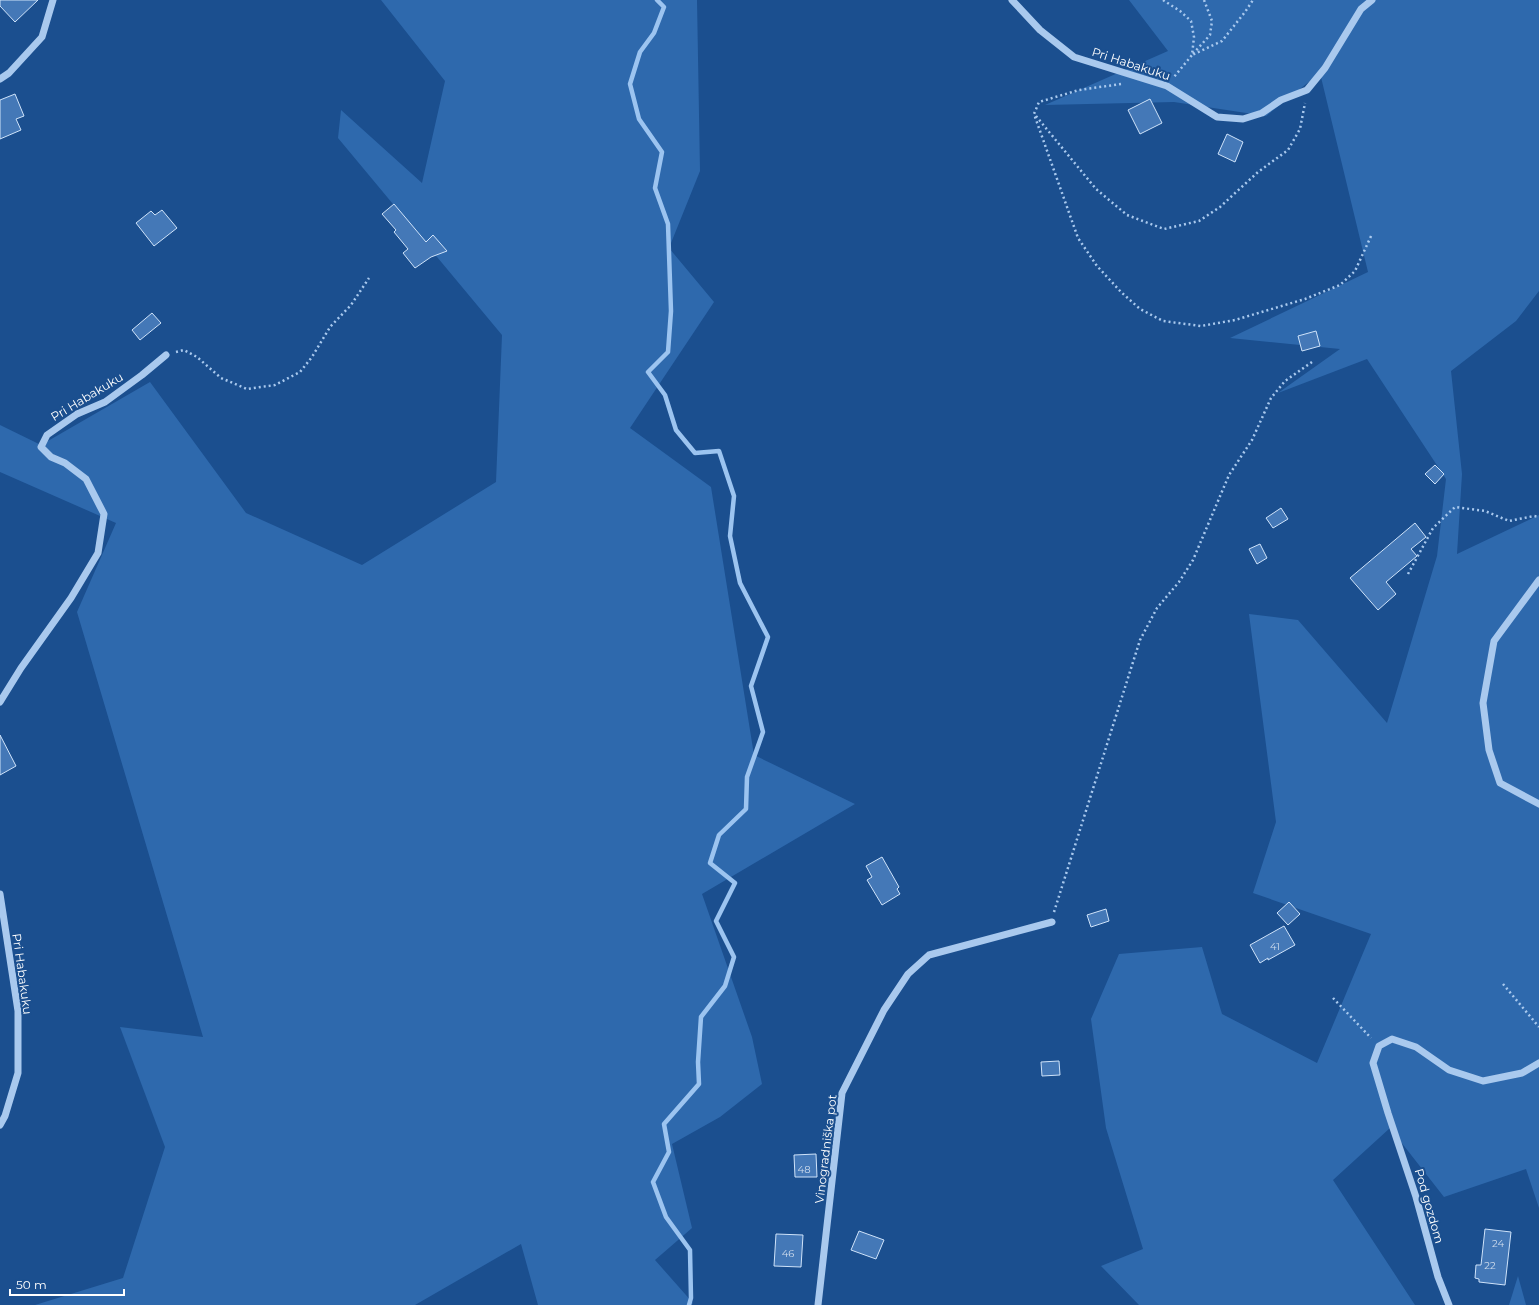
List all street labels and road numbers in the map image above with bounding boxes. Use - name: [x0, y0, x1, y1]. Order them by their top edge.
- street label: Pri Habakuku: [1090, 44, 1172, 83]
- street label: Pri Habakuku: [48, 369, 126, 424]
- street label: Pri Habakuku: [9, 932, 36, 1015]
- street label: Vinogradniška pot: [811, 1093, 840, 1204]
- street label: Pod gozdom: [1412, 1167, 1447, 1245]

